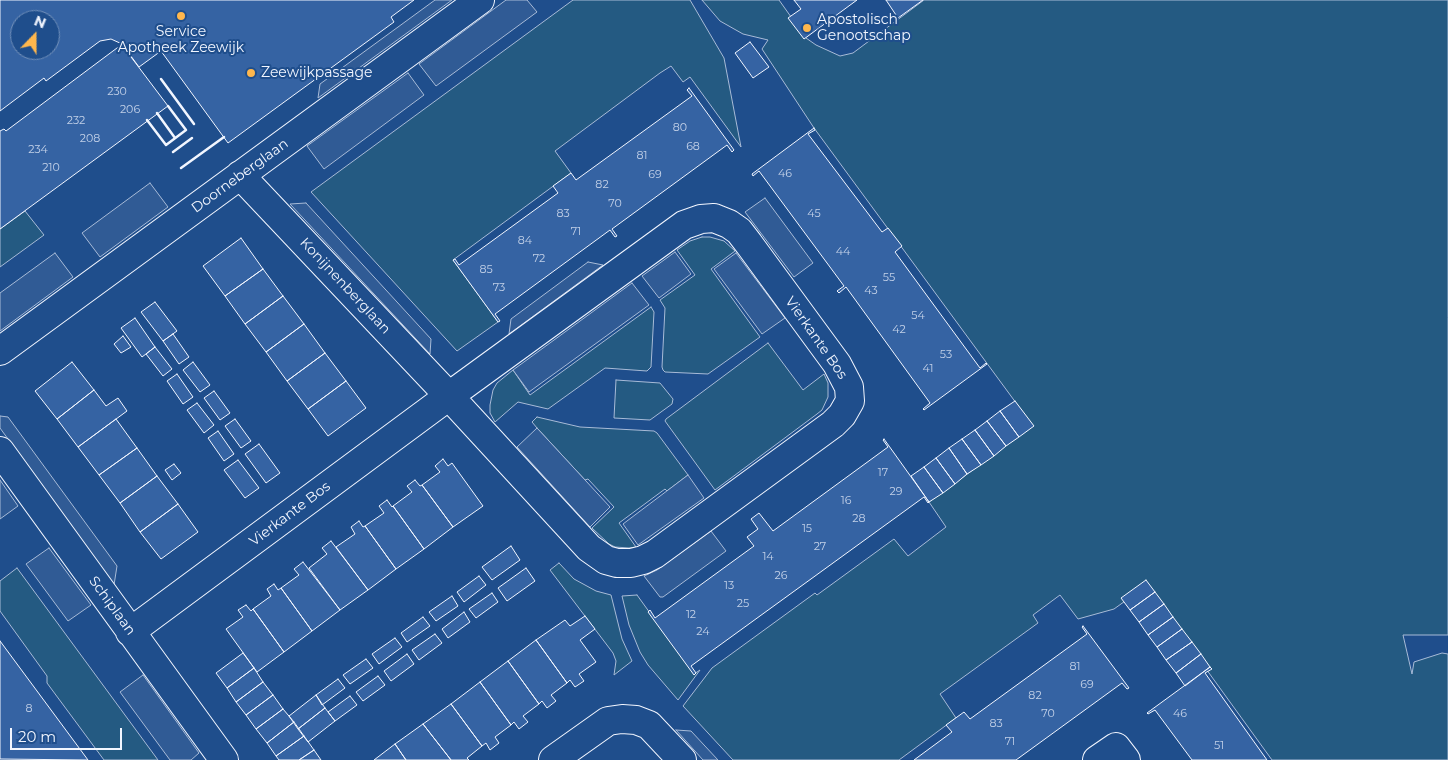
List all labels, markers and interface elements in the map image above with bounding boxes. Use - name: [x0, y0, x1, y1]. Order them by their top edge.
- north arrow: [10, 10, 60, 60]
- marker: Service Apotheek Zeewijk: [175, 10, 187, 22]
- text: N: [32, 12, 49, 32]
- place label: Apostolisch Genootschap: [817, 12, 911, 44]
- marker: Apostolisch Genootschap: [801, 22, 813, 34]
- place label: Service Apotheek Zeewijk: [118, 24, 244, 56]
- place label: Zeewijkpassage: [261, 65, 373, 81]
- marker: Zeewijkpassage: [245, 67, 257, 79]
- house number: 230: [107, 85, 127, 99]
- house number: 206: [120, 103, 140, 117]
- house number: 232: [67, 114, 85, 128]
- house number: 80: [673, 121, 687, 135]
- house number: 208: [80, 132, 100, 146]
- street label: Doorneberglaan: [188, 135, 292, 217]
- house number: 68: [686, 140, 700, 154]
- house number: 234: [28, 143, 48, 157]
- house number: 81: [637, 149, 647, 163]
- house number: 210: [42, 161, 60, 175]
- house number: 46: [778, 167, 792, 181]
- house number: 69: [648, 168, 662, 182]
- house number: 82: [595, 178, 609, 192]
- house number: 70: [608, 197, 622, 211]
- house number: 83: [556, 207, 570, 221]
- house number: 45: [807, 207, 821, 221]
- house number: 71: [571, 225, 581, 239]
- street label: Konijnenberglaan: [296, 234, 394, 338]
- house number: 84: [518, 234, 532, 248]
- house number: 44: [836, 245, 850, 259]
- house number: 72: [533, 252, 545, 266]
- house number: 85: [479, 263, 493, 277]
- house number: 55: [883, 271, 895, 285]
- house number: 73: [493, 281, 505, 295]
- house number: 43: [864, 284, 878, 298]
- street label: Vierkante Bos: [781, 293, 851, 383]
- house number: 54: [911, 309, 925, 323]
- house number: 42: [892, 323, 906, 337]
- house number: 53: [940, 348, 952, 362]
- house number: 41: [923, 362, 933, 376]
- house number: 17: [878, 466, 888, 480]
- street label: Vierkante Bos: [246, 478, 334, 550]
- house number: 29: [890, 485, 902, 499]
- house number: 16: [841, 494, 851, 508]
- house number: 28: [852, 512, 866, 526]
- house number: 15: [802, 522, 812, 536]
- house number: 27: [814, 540, 826, 554]
- house number: 14: [762, 550, 774, 564]
- house number: 26: [775, 569, 787, 583]
- street label: Schiplaan: [85, 573, 139, 639]
- house number: 13: [724, 579, 734, 593]
- house number: 25: [737, 597, 749, 611]
- house number: 12: [686, 608, 696, 622]
- house number: 24: [696, 625, 710, 639]
- house number: 81: [1070, 660, 1080, 674]
- house number: 69: [1080, 678, 1094, 692]
- house number: 82: [1028, 689, 1042, 703]
- house number: 8: [25, 702, 33, 716]
- house number: 70: [1041, 707, 1055, 721]
- house number: 46: [1173, 707, 1187, 721]
- house number: 83: [989, 717, 1003, 731]
- scale bar: [12, 718, 125, 750]
- text: 20 m: [18, 727, 56, 746]
- house number: 71: [1005, 735, 1015, 749]
- house number: 51: [1214, 739, 1224, 753]

